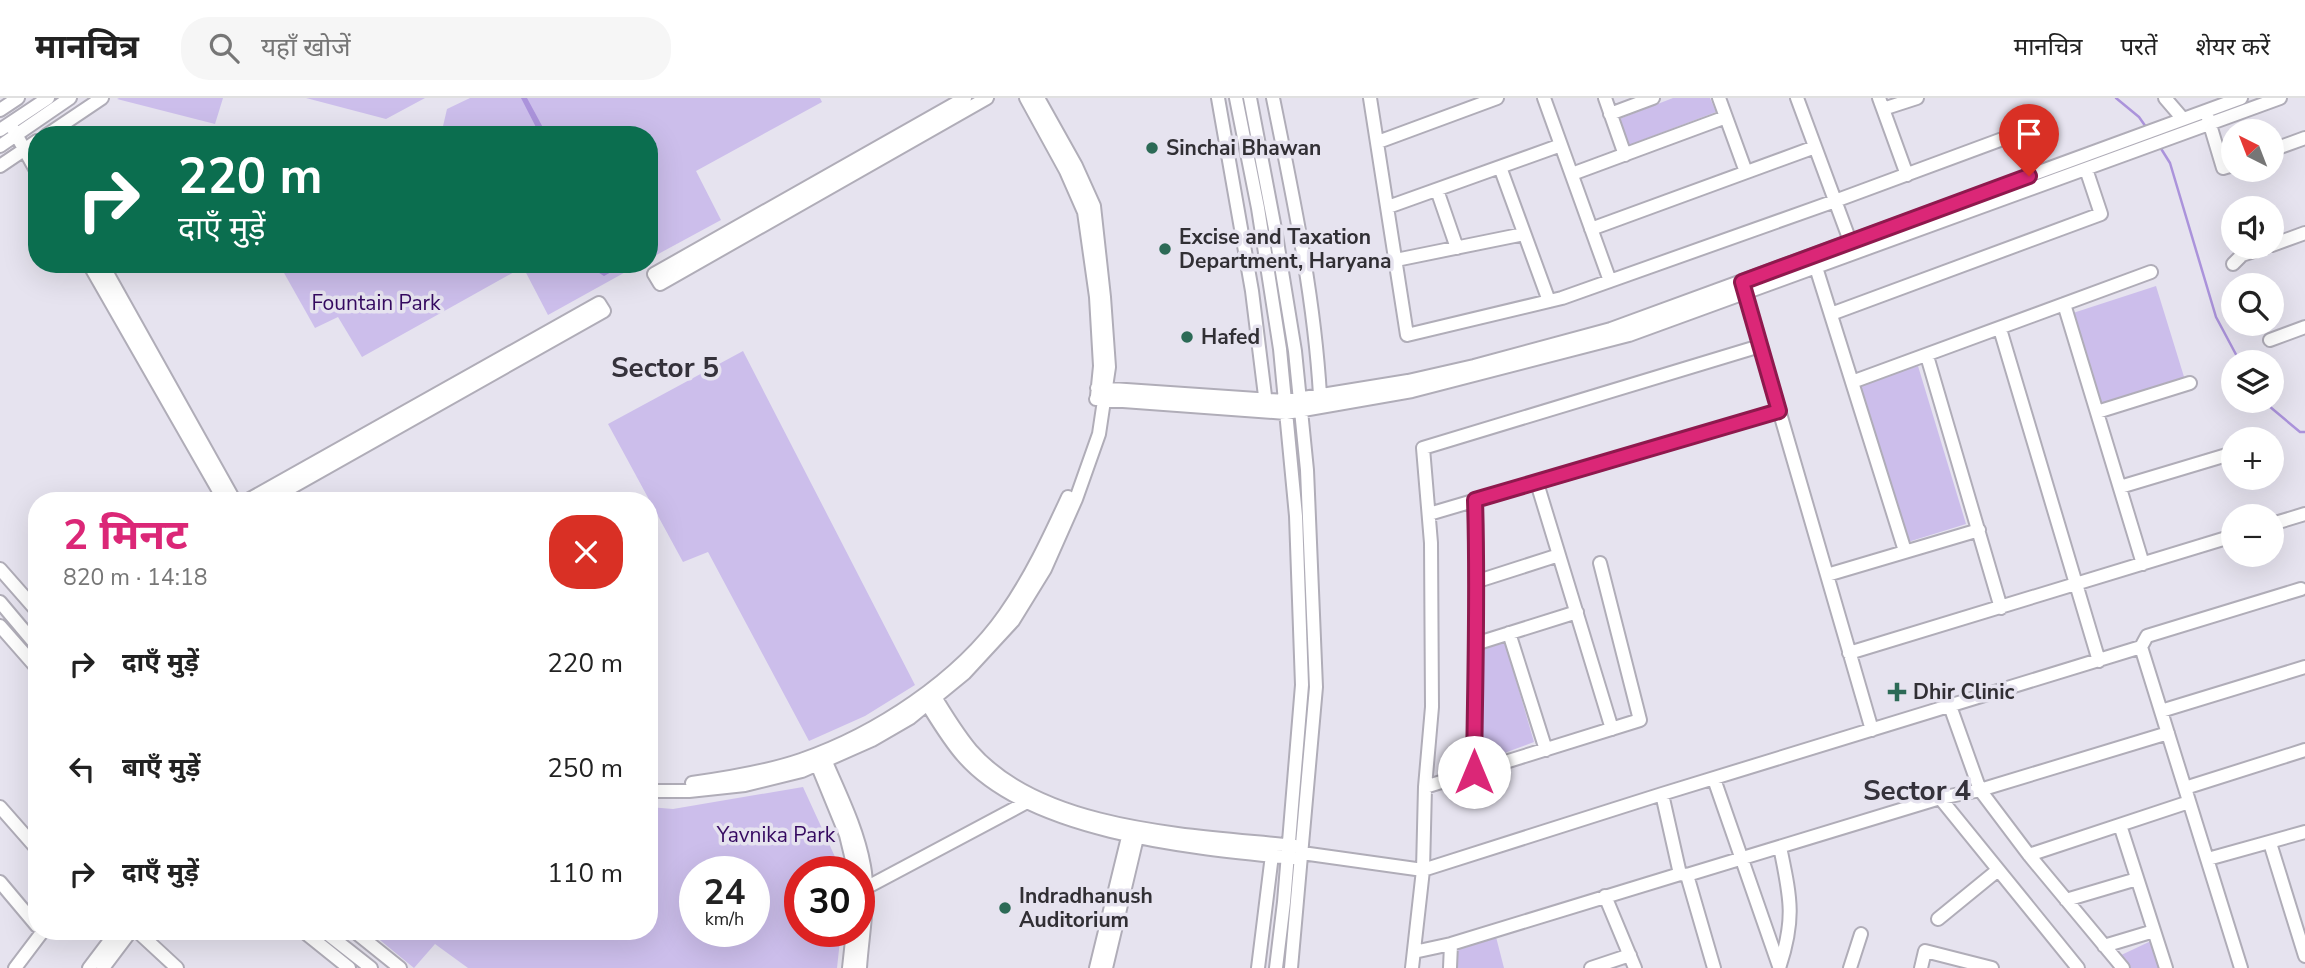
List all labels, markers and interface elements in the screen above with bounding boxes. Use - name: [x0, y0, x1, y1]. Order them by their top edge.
- search box: [181, 17, 671, 80]
- text: मानचित्र: [35, 25, 139, 70]
- icon: search: [205, 29, 243, 67]
- text: यहाँ खोजें: [261, 30, 351, 65]
- text: मानचित्र: [2014, 31, 2082, 63]
- text: परतें: [2120, 31, 2158, 63]
- text: शेयर करें: [2196, 31, 2270, 63]
- pin: [1999, 104, 2059, 176]
- icon: arrive: [2010, 115, 2048, 153]
- north arrow: [2221, 119, 2284, 182]
- map controls: [2221, 119, 2284, 567]
- place label: Sinchai Bhawan: [1166, 134, 1321, 162]
- marker: Sinchai Bhawan: [1144, 140, 1160, 156]
- text: 220 m: [178, 143, 322, 210]
- icon: right: [63, 154, 154, 245]
- button: sound: [2221, 196, 2284, 259]
- text: दाएँ मुड़ें: [178, 207, 265, 250]
- place label: Excise and Taxation Department, Haryana: [1179, 223, 1391, 275]
- marker: Excise and Taxation Department, Haryana: [1157, 241, 1173, 257]
- button: search: [2221, 273, 2284, 336]
- park label: Fountain Park: [311, 289, 441, 317]
- place label: Hafed: [1201, 323, 1260, 351]
- marker: Hafed: [1179, 329, 1195, 345]
- district label: Sector 5: [611, 349, 719, 387]
- button: layers: [2221, 350, 2284, 413]
- button: +: [2221, 427, 2284, 490]
- button: −: [2221, 504, 2284, 567]
- text: 2 मिनट: [63, 507, 188, 564]
- button: close: [549, 515, 623, 589]
- text: 820 m · 14:18: [63, 562, 208, 593]
- icon: right: [63, 645, 101, 683]
- text: दाएँ मुड़ें: [122, 645, 199, 680]
- text: 220 m: [547, 646, 623, 681]
- place label: Dhir Clinic: [1913, 678, 2014, 706]
- marker: Dhir Clinic: [1887, 682, 1907, 702]
- position arrow: [1437, 735, 1511, 809]
- icon: left: [63, 750, 101, 788]
- text: बाएँ मुड़ें: [122, 750, 200, 785]
- text: 250 m: [547, 751, 623, 786]
- district label: Sector 4: [1863, 772, 1971, 810]
- park label: Yavnika Park: [716, 821, 836, 849]
- icon: right: [63, 855, 101, 893]
- text: दाएँ मुड़ें: [122, 855, 199, 890]
- text: 110 m: [547, 856, 623, 891]
- speed limit sign: 30: [784, 856, 875, 947]
- text: 24: [703, 869, 746, 916]
- place label: Indradhanush Auditorium: [1019, 882, 1153, 934]
- marker: Indradhanush Auditorium: [997, 900, 1013, 916]
- text: km/h: [705, 907, 744, 931]

